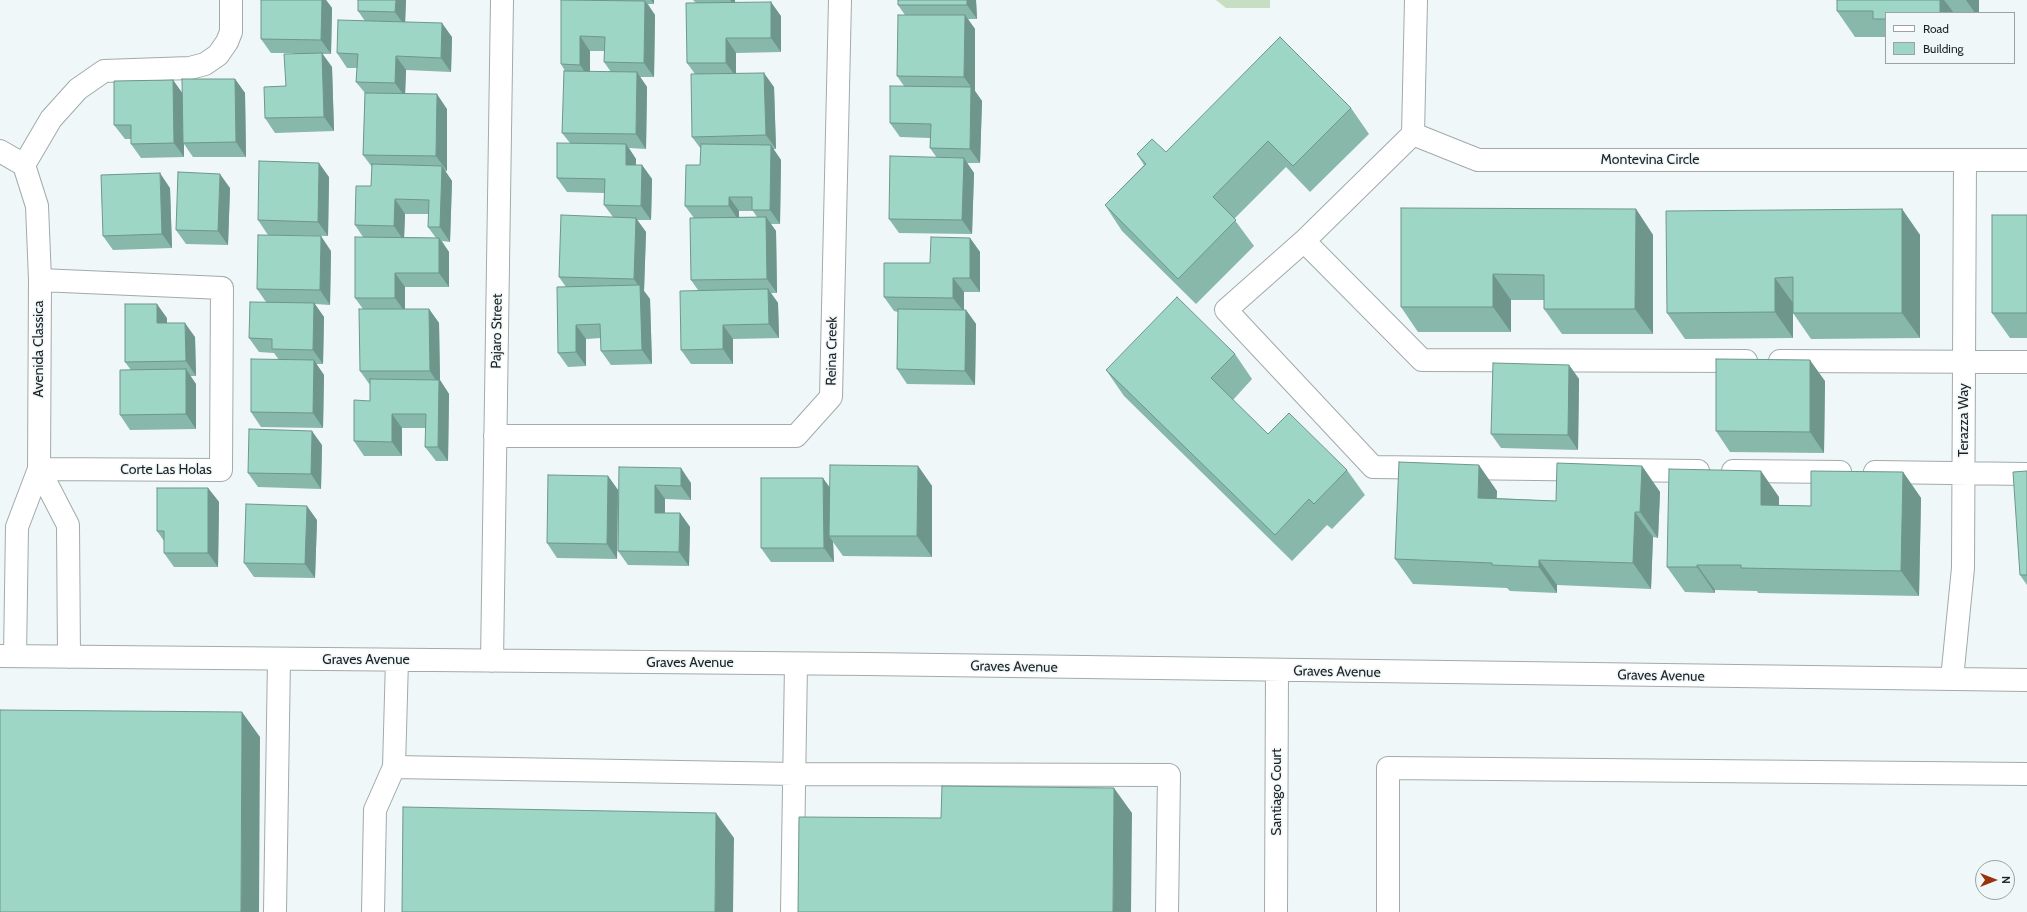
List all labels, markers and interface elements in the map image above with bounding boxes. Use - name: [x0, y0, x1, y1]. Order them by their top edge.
- legend: [1885, 12, 2015, 64]
- text: Road: [1923, 21, 1949, 36]
- text: Building: [1923, 41, 1964, 56]
- street label: Montevina Circle: [1601, 152, 1699, 168]
- street label: Pajaro Street: [488, 293, 506, 369]
- street label: Avenida Classica: [31, 301, 47, 397]
- street label: Reina Creek: [823, 316, 841, 386]
- street label: Terazza Way: [1956, 383, 1972, 457]
- street label: Corte Las Holas: [120, 462, 212, 478]
- street label: Graves Avenue: [322, 652, 410, 668]
- street label: Graves Avenue: [646, 655, 734, 671]
- street label: Graves Avenue: [970, 658, 1058, 676]
- street label: Graves Avenue: [1293, 663, 1381, 681]
- street label: Graves Avenue: [1617, 667, 1705, 685]
- street label: Santiago Court: [1269, 748, 1285, 836]
- north arrow: [1975, 860, 2015, 900]
- text: N: [1999, 876, 2013, 884]

